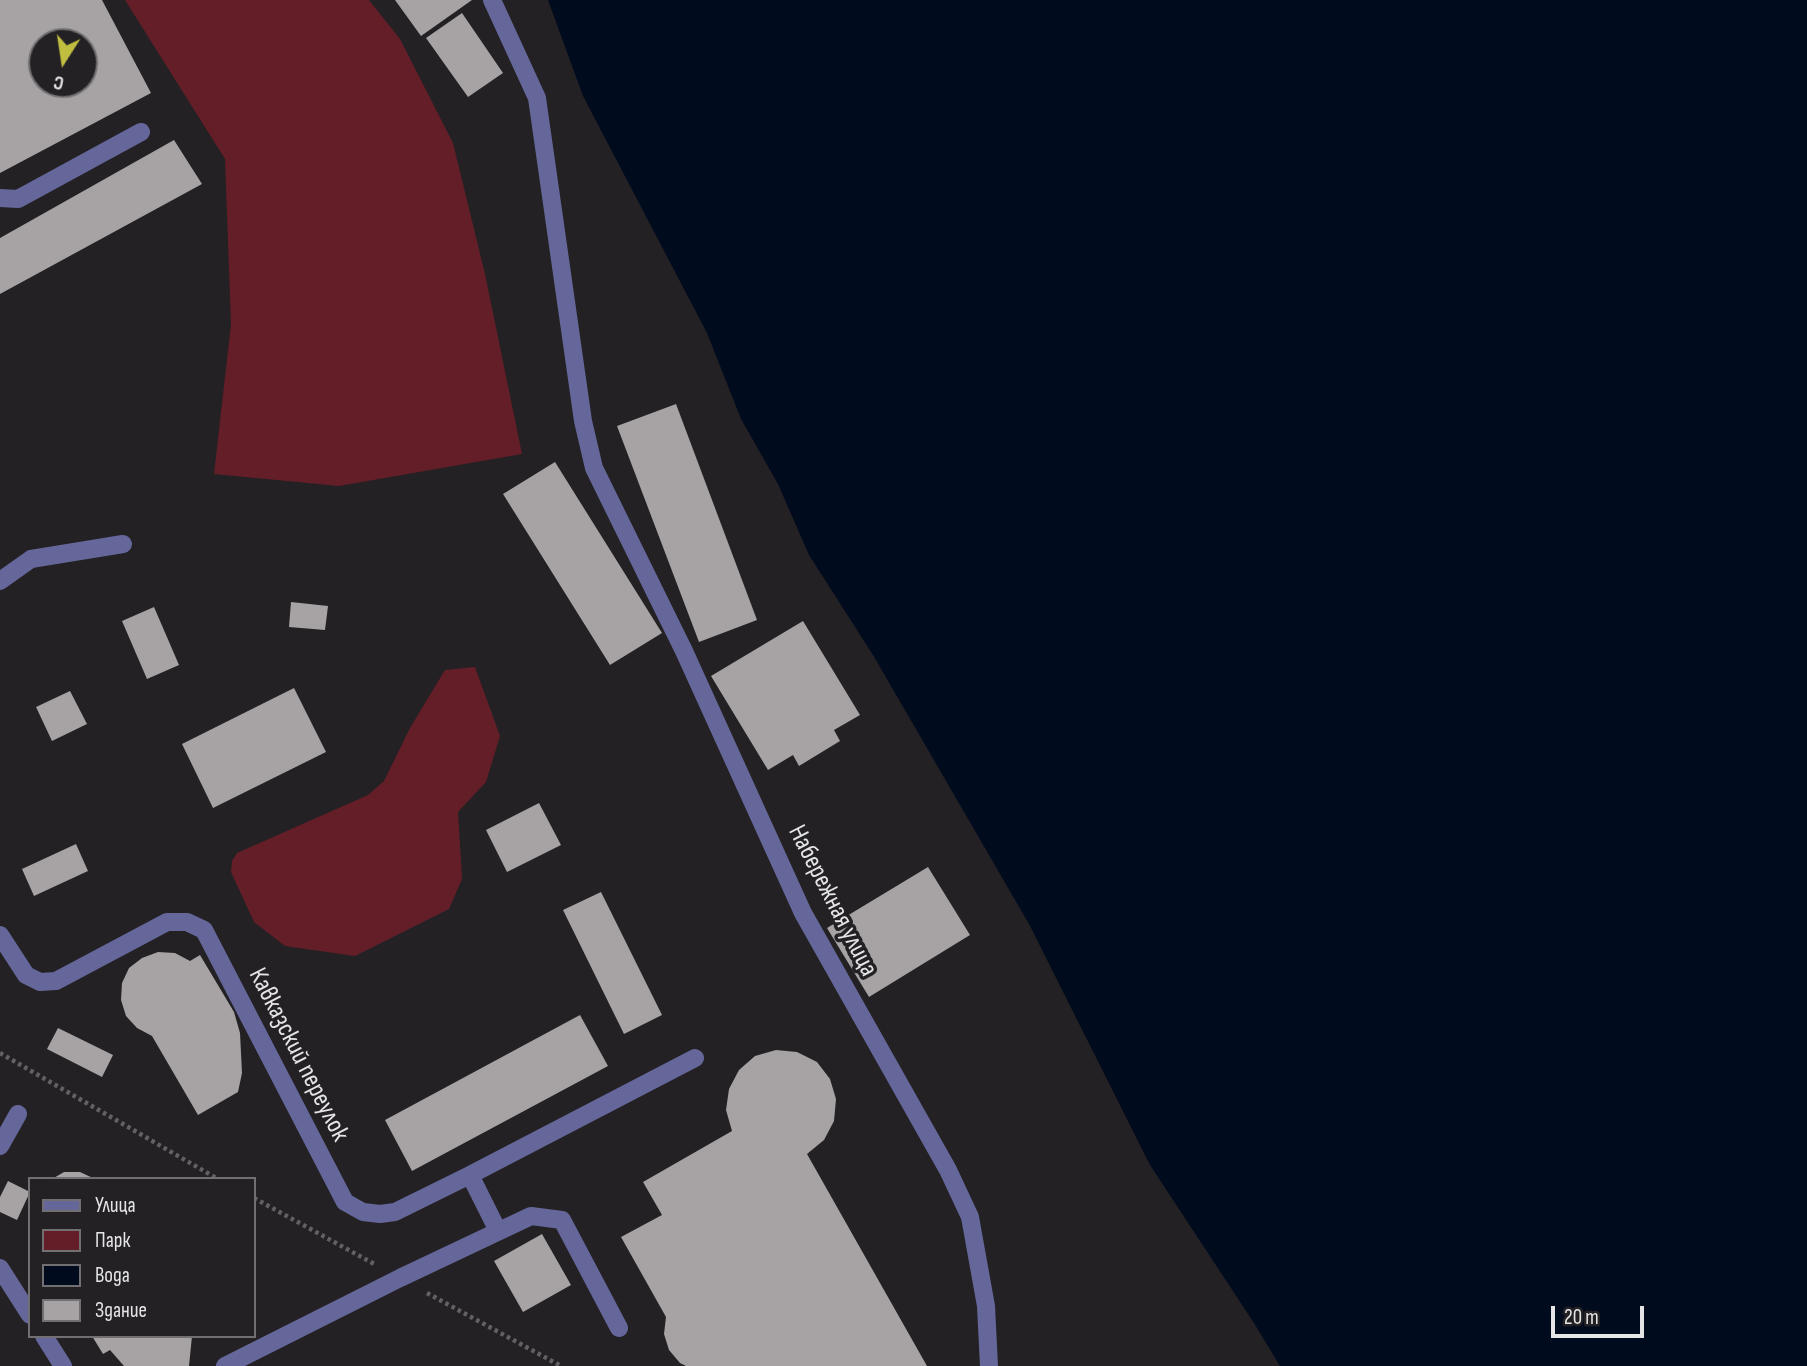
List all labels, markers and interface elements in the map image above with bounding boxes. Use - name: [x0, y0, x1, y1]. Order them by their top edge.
- north arrow: [28, 28, 98, 98]
- text: С: [52, 70, 66, 94]
- street label: Набережная улица: [780, 820, 884, 982]
- street label: Кавказский переулок: [241, 963, 355, 1147]
- legend: [28, 1177, 256, 1338]
- text: Улица: [95, 1193, 136, 1218]
- text: Парк: [95, 1228, 130, 1253]
- text: Вода: [95, 1263, 130, 1288]
- scale bar: [1555, 1292, 1648, 1336]
- text: Здание: [95, 1298, 147, 1323]
- text: 20 m: [1564, 1305, 1599, 1330]

